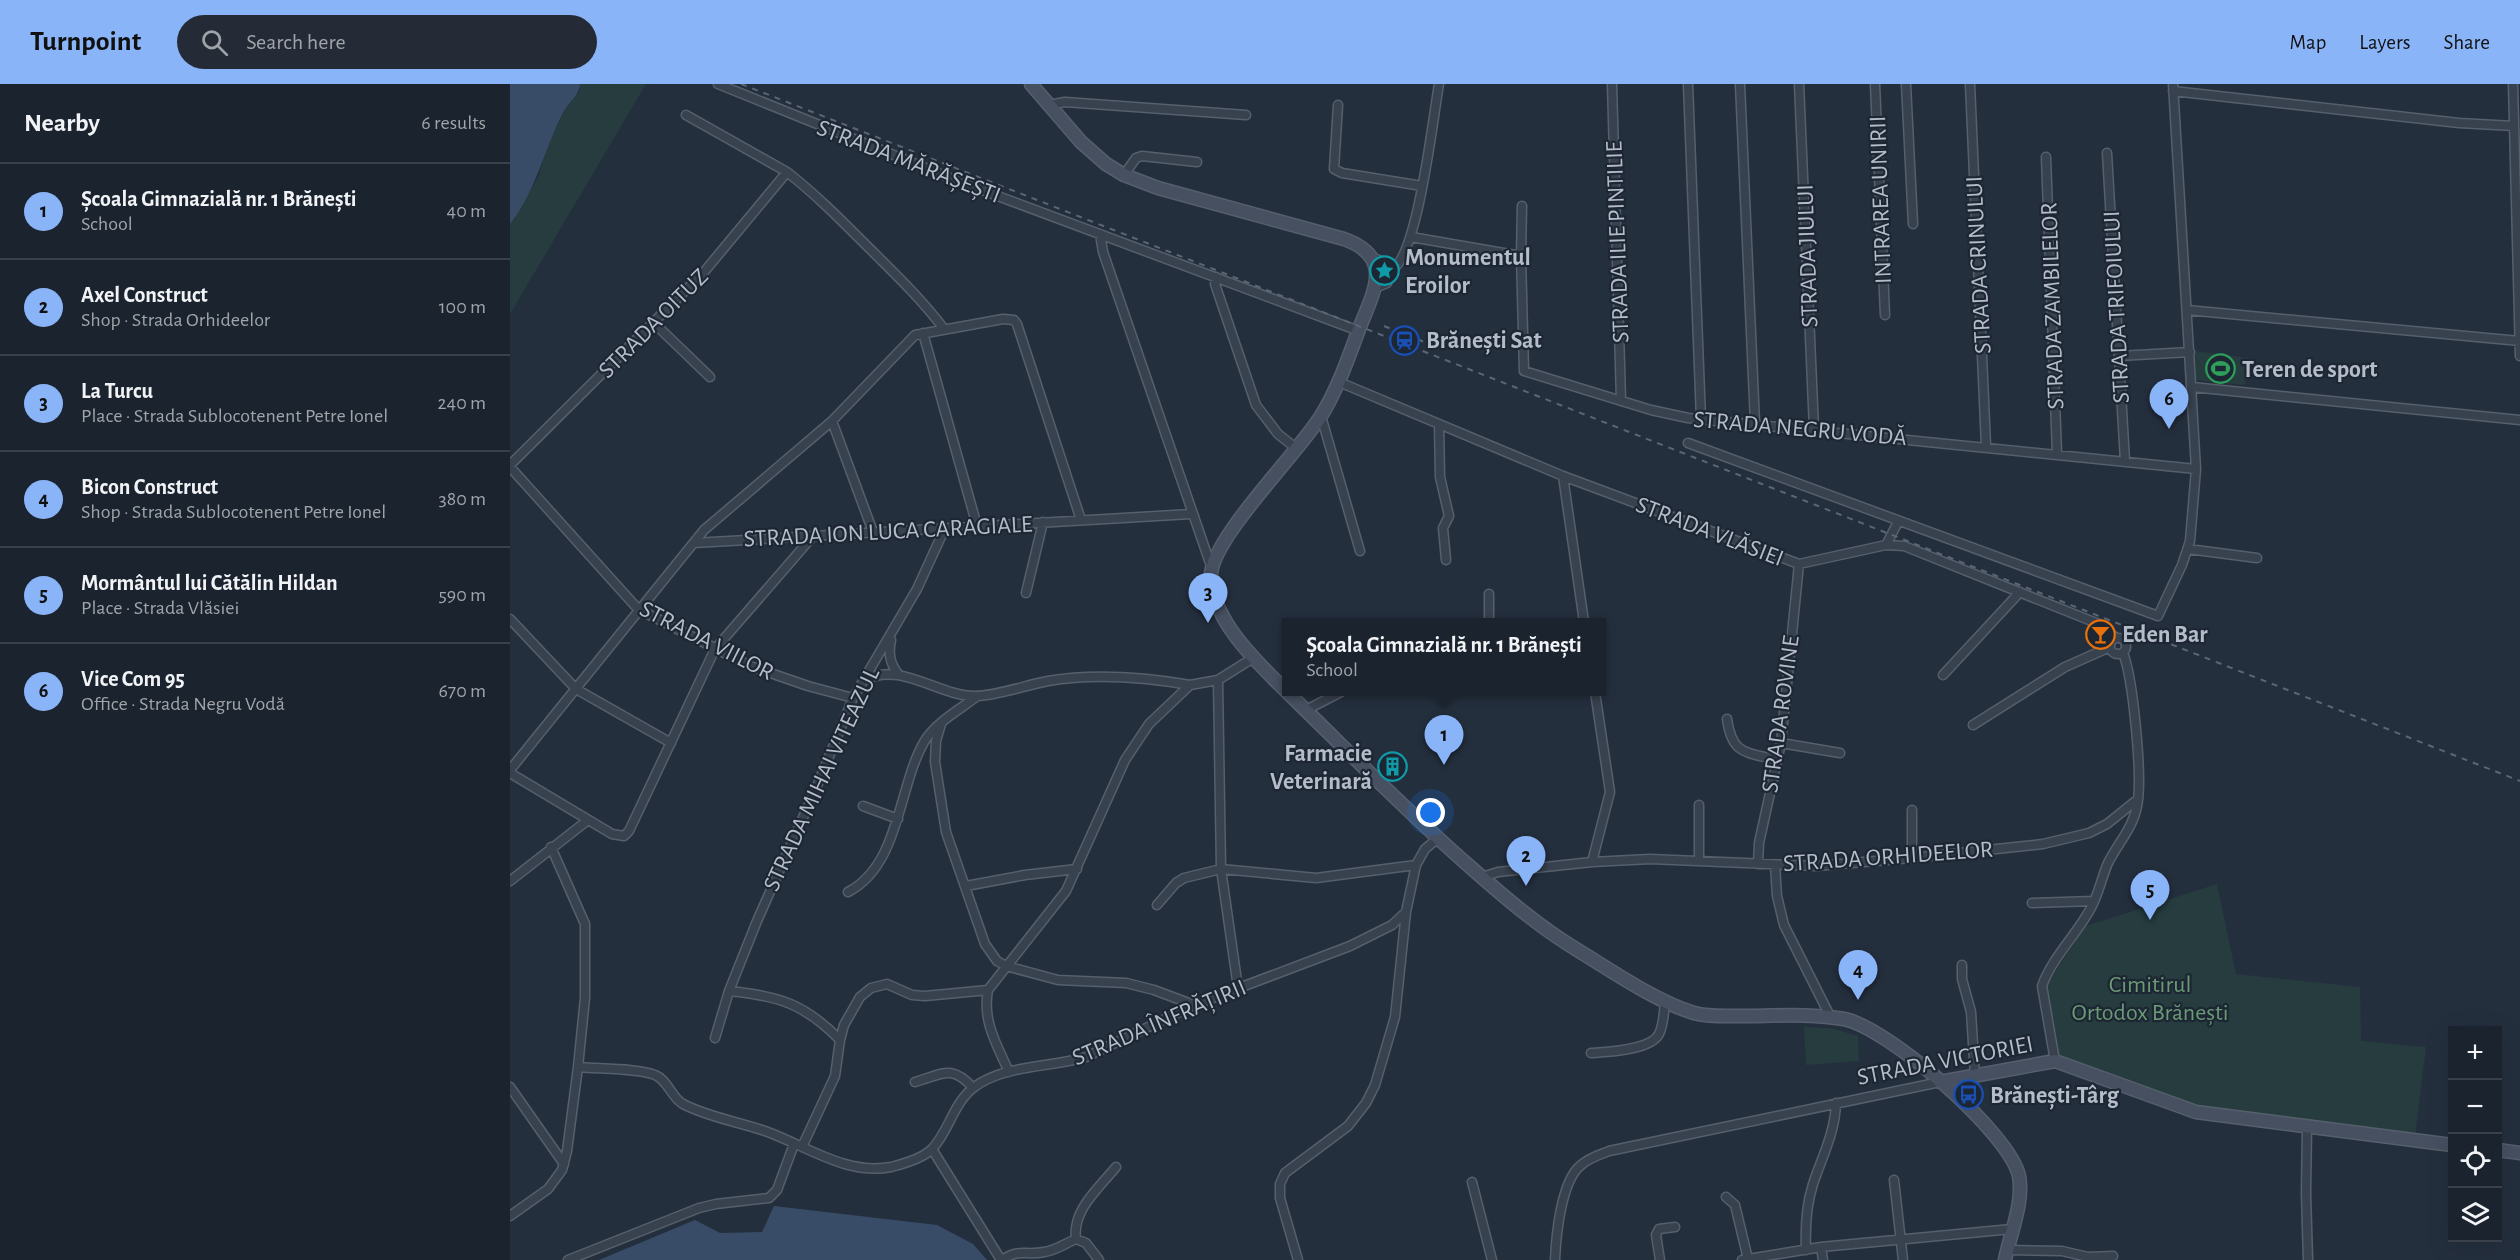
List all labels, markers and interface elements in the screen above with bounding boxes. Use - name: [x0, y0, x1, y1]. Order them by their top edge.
- search box: [177, 15, 597, 69]
- icon: search: [198, 26, 231, 59]
- text: Turnpoint: [30, 28, 141, 56]
- text: Search here: [246, 31, 346, 53]
- text: Map: [2290, 32, 2326, 53]
- text: Layers: [2359, 32, 2410, 53]
- text: Share: [2443, 32, 2490, 53]
- text: Nearby: [24, 110, 100, 136]
- text: 6 results: [421, 113, 486, 133]
- street label: STRADA MĂRĂȘEȘTI: [813, 115, 1004, 209]
- street label: INTRAREA UNIRII: [1866, 115, 1896, 284]
- street label: STRADA ILIE PINTILIE: [1602, 140, 1634, 344]
- street label: STRADA CRINULUI: [1962, 175, 1996, 354]
- street label: STRADA JIULUI: [1794, 184, 1822, 328]
- text: Școala Gimnazială nr. 1 Brănești: [81, 188, 357, 210]
- text: 1: [40, 201, 47, 221]
- text: 40 m: [447, 201, 486, 221]
- street label: STRADA ZAMBILELOR: [2037, 202, 2069, 410]
- street label: STRADA TRIFOIULUI: [2100, 210, 2134, 404]
- text: School: [81, 214, 133, 234]
- place label: Monumentul Eroilor: [1405, 246, 1531, 298]
- place icon: Monumentul Eroilor: [1368, 255, 1400, 287]
- street label: STRADA OITUZ: [594, 264, 713, 383]
- text: Axel Construct: [81, 284, 208, 306]
- text: 2: [39, 297, 48, 317]
- text: 100 m: [439, 297, 486, 317]
- text: Shop · Strada Orhideelor: [81, 310, 270, 330]
- station icon: Brănești Sat: [1389, 324, 1421, 356]
- place label: Brănești Sat: [1426, 329, 1542, 355]
- sports icon: Teren de sport: [2205, 353, 2237, 385]
- place label: Teren de sport: [2242, 358, 2377, 382]
- text: La Turcu: [81, 380, 153, 402]
- pin: 6: [2150, 380, 2188, 429]
- text: 3: [39, 393, 48, 413]
- text: 240 m: [437, 393, 486, 413]
- text: Place · Strada Sublocotenent Petre Ionel: [81, 406, 388, 426]
- street label: STRADA NEGRU VODĂ: [1692, 407, 1908, 450]
- text: Bicon Construct: [81, 476, 218, 498]
- text: 4: [38, 489, 49, 509]
- text: 380 m: [438, 489, 486, 509]
- street label: STRADA VLĂSIEI: [1632, 492, 1787, 571]
- text: Shop · Strada Sublocotenent Petre Ionel: [81, 502, 386, 522]
- street label: STRADA ION LUCA CARAGIALE: [743, 512, 1034, 552]
- text: Mormântul lui Cătălin Hildan: [81, 572, 338, 594]
- pin: 3: [1188, 574, 1228, 623]
- text: 5: [39, 585, 48, 605]
- text: 590 m: [438, 585, 486, 605]
- street label: STRADA VIILOR: [636, 597, 777, 685]
- text: Place · Strada Vlăsiei: [81, 598, 239, 618]
- popup: [1282, 618, 1606, 696]
- bar icon: Eden Bar: [2085, 618, 2117, 650]
- place label: Eden Bar: [2122, 623, 2208, 647]
- street label: STRADA ROVINE: [1758, 633, 1804, 794]
- text: Școala Gimnazială nr. 1 Brănești: [1306, 634, 1582, 656]
- text: School: [1306, 660, 1358, 680]
- street label: STRADA MIHAI VITEAZUL: [760, 664, 884, 895]
- text: Vice Com 95: [81, 668, 185, 690]
- text: 6: [39, 681, 48, 701]
- text: 670 m: [438, 681, 486, 701]
- text: Office · Strada Negru Vodă: [81, 694, 285, 714]
- pin: 1: [1424, 716, 1464, 765]
- place label: Farmacie Veterinară: [1270, 742, 1372, 794]
- building icon: Farmacie Veterinară: [1377, 751, 1409, 783]
- your location: [1416, 798, 1445, 827]
- pin: 2: [1506, 836, 1546, 886]
- street label: STRADA ORHIDEELOR: [1782, 838, 1994, 876]
- pin: 5: [2130, 870, 2170, 920]
- pin: 4: [1838, 950, 1878, 1000]
- park label: Cimitirul Ortodox Brănești: [2071, 973, 2229, 1026]
- street label: STRADA ÎNFRĂȚIRII: [1068, 974, 1250, 1071]
- map controls: [2448, 1026, 2502, 1242]
- button: +: [2448, 1026, 2502, 1080]
- street label: STRADA VICTORIEI: [1855, 1032, 2035, 1090]
- bus stop icon: Brănești-Târg: [1953, 1079, 1985, 1111]
- button: −: [2448, 1080, 2502, 1134]
- place label: Brănești-Târg: [1990, 1084, 2120, 1110]
- button: locate: [2448, 1134, 2502, 1188]
- button: layers: [2448, 1188, 2502, 1242]

